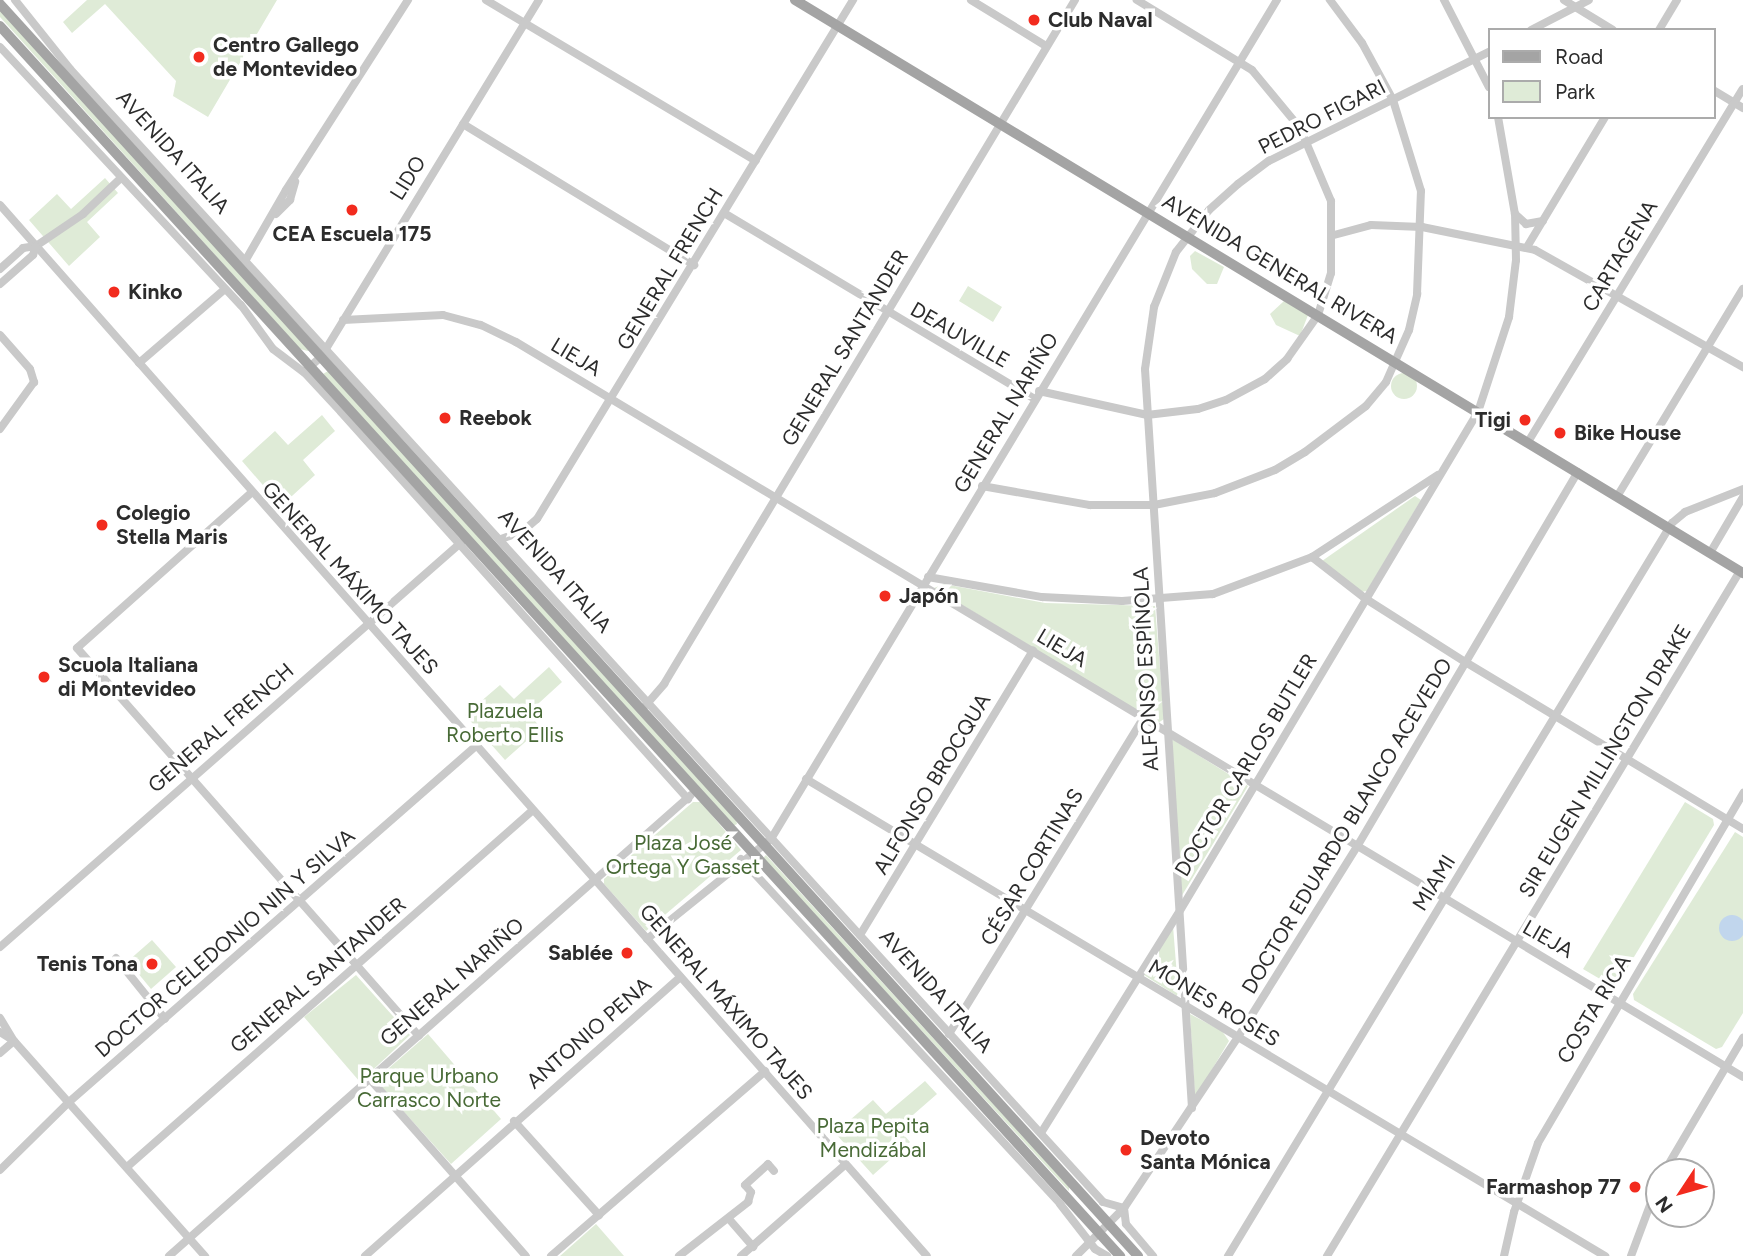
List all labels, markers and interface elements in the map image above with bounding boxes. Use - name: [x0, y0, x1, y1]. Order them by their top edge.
- place label: Club Naval: [1048, 7, 1153, 33]
- marker: Club Naval: [1026, 12, 1042, 28]
- legend: [1488, 28, 1715, 119]
- place label: Centro Gallego de Montevideo: [213, 32, 359, 82]
- text: Road: [1555, 44, 1603, 69]
- marker: Centro Gallego de Montevideo: [191, 49, 207, 65]
- street label: PEDRO FIGARI: [1254, 74, 1390, 160]
- text: Park: [1555, 79, 1595, 104]
- street label: AVENIDA ITALIA: [111, 85, 235, 219]
- street label: LIDO: [385, 151, 431, 205]
- street label: GENERAL FRENCH: [612, 183, 728, 355]
- street label: AVENIDA GENERAL RIVERA: [1158, 189, 1402, 349]
- street label: CARTAGENA: [1577, 196, 1663, 316]
- marker: CEA Escuela 175: [344, 202, 360, 218]
- place label: CEA Escuela 175: [273, 221, 431, 247]
- street label: GENERAL SANTANDER: [776, 245, 914, 451]
- place label: Kinko: [128, 279, 182, 305]
- marker: Kinko: [106, 284, 122, 300]
- street label: DEAUVILLE: [906, 297, 1014, 373]
- street label: GENERAL NARIÑO: [948, 328, 1064, 498]
- street label: LIEJA: [546, 332, 606, 382]
- place label: Reebok: [459, 405, 532, 431]
- place label: Tigi: [1475, 407, 1511, 433]
- marker: Reebok: [437, 410, 453, 426]
- marker: Tigi: [1517, 412, 1533, 428]
- place label: Bike House: [1574, 420, 1681, 446]
- marker: Bike House: [1552, 425, 1568, 441]
- street label: GENERAL MÁXIMO TAJES: [257, 476, 443, 680]
- place label: Colegio Stella Maris: [116, 500, 228, 550]
- street label: AVENIDA ITALIA: [493, 504, 617, 638]
- marker: Colegio Stella Maris: [94, 517, 110, 533]
- street label: ALFONSO ESPÍNOLA: [1128, 566, 1164, 772]
- place label: Japón: [899, 583, 959, 609]
- marker: Japón: [877, 588, 893, 604]
- street label: SIR EUGEN MILLINGTON DRAKE: [1513, 620, 1697, 902]
- street label: LIEJA: [1032, 623, 1092, 673]
- street label: DOCTOR CARLOS BUTLER: [1170, 649, 1322, 881]
- place label: Scuola Italiana di Montevideo: [58, 652, 198, 702]
- street label: DOCTOR EDUARDO BLANCO ACEVEDO: [1237, 654, 1457, 998]
- street label: GENERAL FRENCH: [143, 658, 299, 798]
- marker: Scuola Italiana di Montevideo: [36, 669, 52, 685]
- street label: ALFONSO BROCQUA: [868, 689, 996, 879]
- park label: Plazuela Roberto Ellis: [446, 698, 564, 748]
- street label: CÉSAR CORTINAS: [975, 784, 1089, 950]
- street label: DOCTOR CELEDONIO NIN Y SILVA: [90, 823, 360, 1063]
- park label: Plaza José Ortega Y Gasset: [606, 830, 760, 880]
- street label: MIAMI: [1407, 850, 1461, 916]
- street label: GENERAL SANTANDER: [225, 892, 411, 1058]
- street label: GENERAL MÁXIMO TAJES: [634, 899, 818, 1105]
- street label: GENERAL NARIÑO: [375, 913, 529, 1051]
- street label: LIEJA: [1518, 915, 1578, 963]
- street label: AVENIDA ITALIA: [874, 924, 998, 1058]
- place label: Sablée: [548, 940, 613, 966]
- marker: Sablée: [619, 945, 635, 961]
- street label: COSTA RICA: [1552, 950, 1636, 1068]
- place label: Tenis Tona: [37, 951, 138, 977]
- street label: MONES ROSES: [1144, 954, 1284, 1052]
- marker: Tenis Tona: [144, 956, 160, 972]
- street label: ANTONIO PENA: [522, 972, 656, 1094]
- park label: Parque Urbano Carrasco Norte: [357, 1063, 501, 1113]
- park label: Plaza Pepita Mendizábal: [817, 1113, 929, 1163]
- place label: Devoto Santa Mónica: [1140, 1125, 1271, 1175]
- marker: Devoto Santa Mónica: [1118, 1142, 1134, 1158]
- north arrow: [1645, 1158, 1715, 1228]
- place label: Farmashop 77: [1486, 1174, 1621, 1200]
- marker: Farmashop 77: [1627, 1179, 1643, 1195]
- text: N: [1651, 1192, 1678, 1217]

